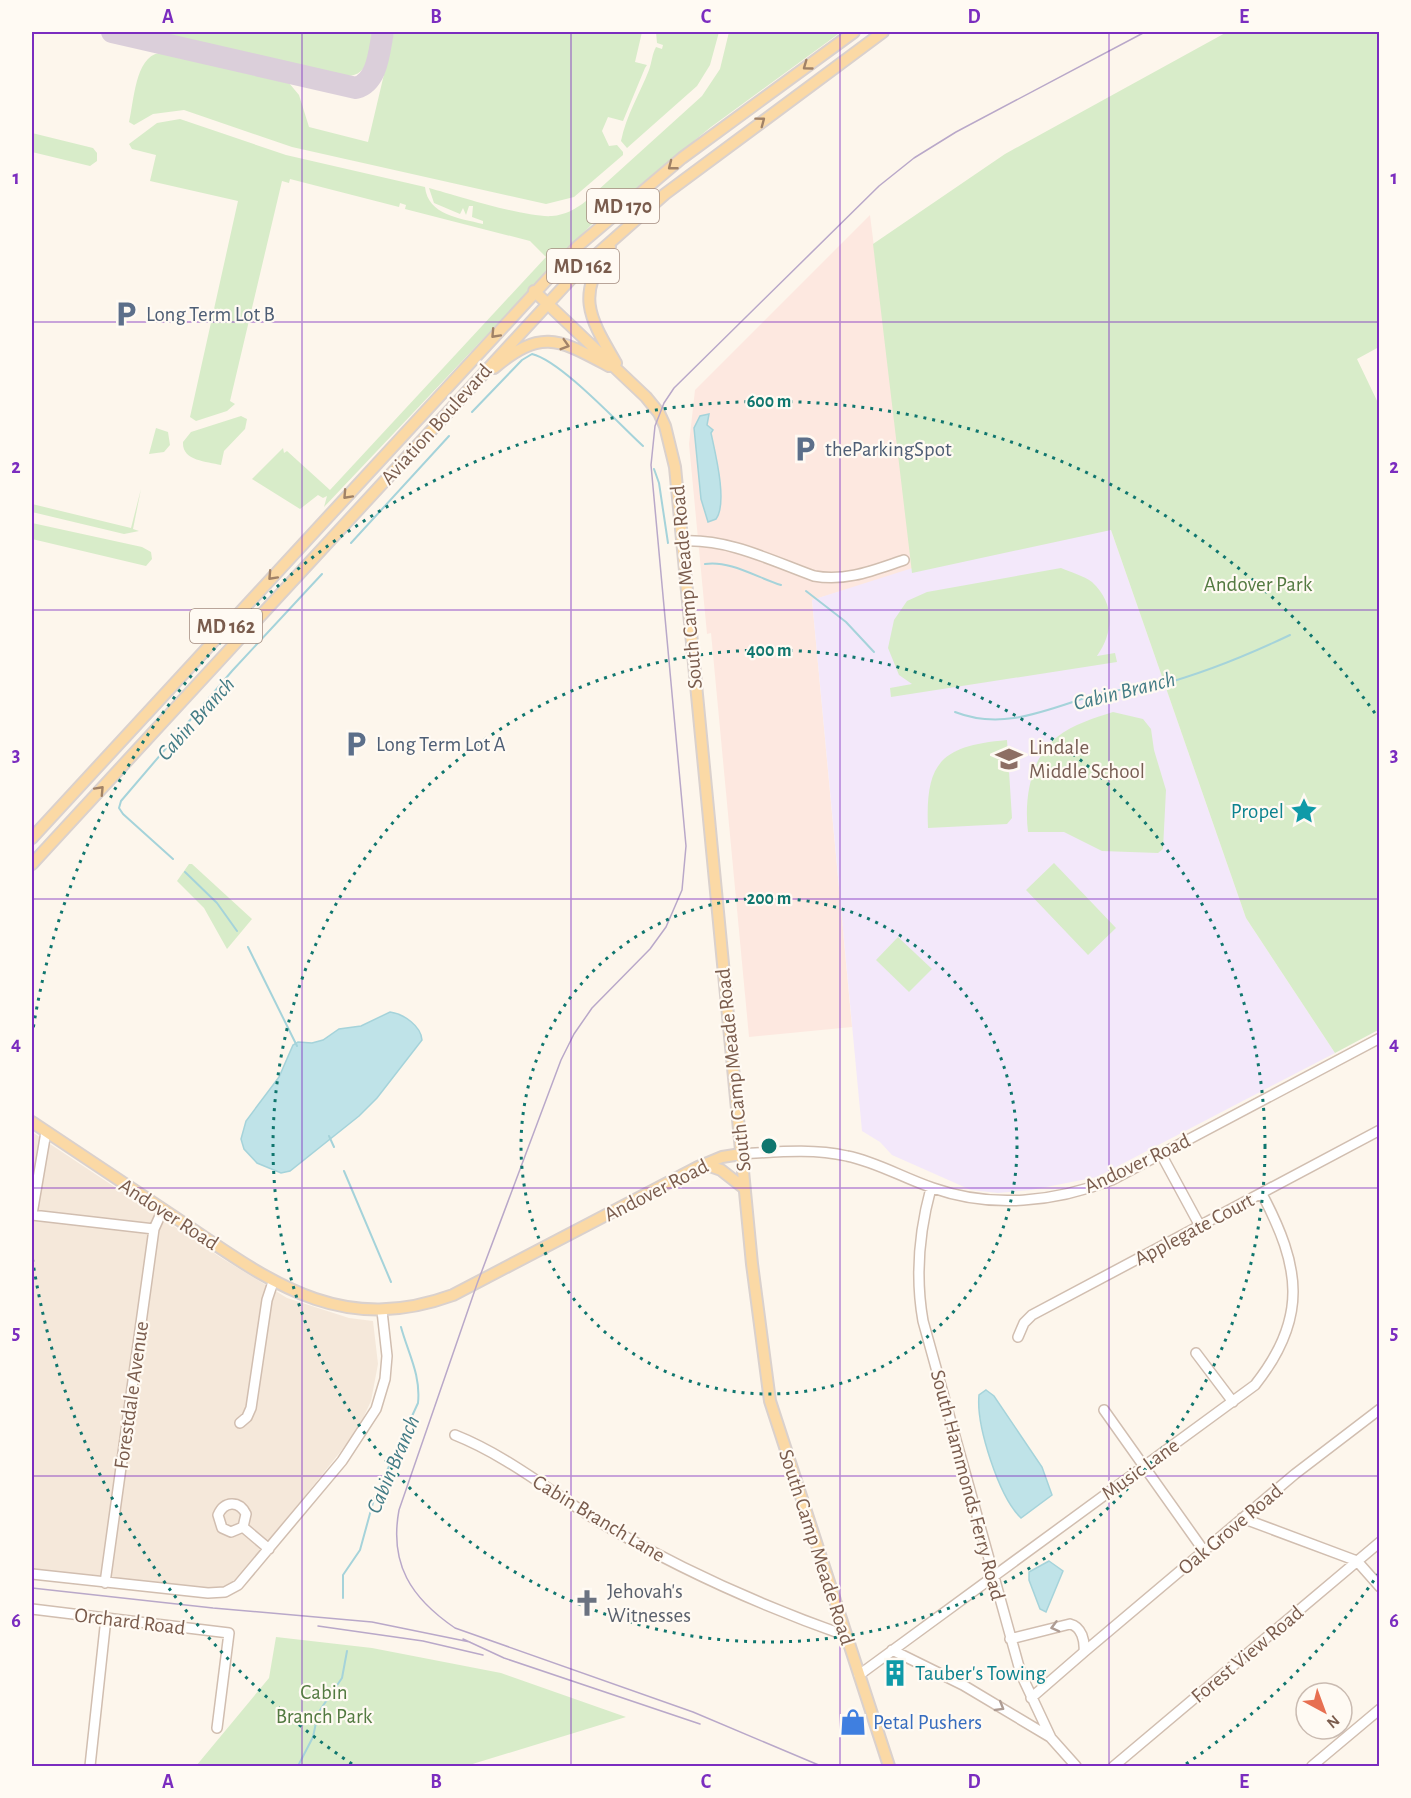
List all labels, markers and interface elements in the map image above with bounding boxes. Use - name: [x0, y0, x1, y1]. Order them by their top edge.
- text: A: [162, 7, 174, 27]
- text: B: [430, 7, 442, 27]
- text: C: [701, 7, 712, 27]
- text: D: [967, 7, 981, 27]
- text: E: [1239, 7, 1249, 27]
- one-way arrow: [803, 59, 814, 70]
- one-way arrow: [754, 118, 765, 129]
- one-way arrow: [668, 159, 679, 170]
- text: 1: [12, 168, 20, 188]
- text: 1: [1390, 168, 1398, 188]
- road number: MD 170: [587, 189, 659, 223]
- road number: MD 162: [547, 249, 619, 283]
- parking icon: Long Term Lot B: [111, 299, 141, 329]
- place label: Long Term Lot B: [146, 304, 275, 325]
- one-way arrow: [491, 327, 502, 338]
- one-way arrow: [559, 338, 570, 350]
- street label: Aviation Boulevard: [377, 360, 496, 489]
- text: 600 m: [747, 393, 791, 411]
- parking icon: theParkingSpot: [790, 434, 820, 464]
- place label: theParkingSpot: [825, 439, 952, 460]
- text: 2: [11, 457, 21, 477]
- text: 2: [1389, 457, 1399, 477]
- street label: South Camp Meade Road: [667, 484, 706, 690]
- one-way arrow: [343, 488, 354, 499]
- one-way arrow: [269, 569, 280, 580]
- park label: Andover Park: [1204, 574, 1313, 595]
- road number: MD 162: [190, 609, 262, 643]
- text: 400 m: [746, 642, 792, 660]
- water label: Cabin Branch: [1071, 668, 1177, 714]
- water label: Cabin Branch: [153, 673, 239, 765]
- parking icon: Long Term Lot A: [341, 729, 371, 759]
- place label: Long Term Lot A: [376, 734, 506, 755]
- place label: Lindale Middle School: [1029, 737, 1145, 782]
- school or university icon: Lindale Middle School: [994, 744, 1024, 774]
- text: 3: [12, 745, 20, 765]
- text: 3: [1390, 745, 1398, 765]
- one-way arrow: [92, 786, 103, 797]
- place icon: Propel: [1289, 796, 1319, 826]
- place label: Propel: [1231, 801, 1284, 822]
- text: 200 m: [747, 890, 791, 908]
- street label: South Camp Meade Road: [712, 967, 755, 1173]
- text: 4: [11, 1034, 21, 1054]
- text: 4: [1389, 1034, 1399, 1054]
- street label: Andover Road: [1081, 1130, 1193, 1197]
- centre of rings: [759, 1136, 779, 1156]
- street label: Andover Road: [601, 1155, 712, 1226]
- street label: Andover Road: [115, 1175, 222, 1254]
- street label: Applegate Court: [1131, 1189, 1258, 1270]
- street label: Forestdale Avenue: [111, 1320, 152, 1470]
- text: 5: [12, 1323, 20, 1343]
- text: 5: [1390, 1323, 1398, 1343]
- street label: South Hammonds Ferry Road: [927, 1368, 1008, 1603]
- water label: Cabin Branch: [362, 1412, 423, 1517]
- street label: Music Lane: [1098, 1434, 1183, 1504]
- street label: South Camp Meade Road: [775, 1447, 858, 1648]
- street label: Cabin Branch Lane: [529, 1471, 668, 1566]
- street label: Oak Grove Road: [1174, 1480, 1286, 1579]
- place label: Jehovah's Witnesses: [607, 1581, 691, 1626]
- church icon: Jehovah's Witnesses: [572, 1588, 602, 1618]
- street label: Forest View Road: [1187, 1602, 1307, 1707]
- street label: Orchard Road: [73, 1604, 187, 1639]
- text: 6: [11, 1611, 21, 1631]
- text: 6: [1389, 1611, 1399, 1631]
- one-way arrow: [1050, 1619, 1060, 1632]
- building icon: Tauber's Towing: [880, 1658, 910, 1688]
- place label: Tauber's Towing: [915, 1663, 1047, 1684]
- north arrow: [1294, 1681, 1354, 1741]
- park label: Cabin Branch Park: [276, 1682, 373, 1727]
- one-way arrow: [993, 1700, 1004, 1711]
- shop icon: Petal Pushers: [838, 1707, 868, 1737]
- place label: Petal Pushers: [873, 1712, 982, 1733]
- text: N: [1324, 1712, 1343, 1731]
- text: A: [162, 1772, 174, 1792]
- text: B: [430, 1772, 442, 1792]
- text: C: [701, 1772, 712, 1792]
- text: D: [967, 1772, 981, 1792]
- text: E: [1239, 1772, 1249, 1792]

